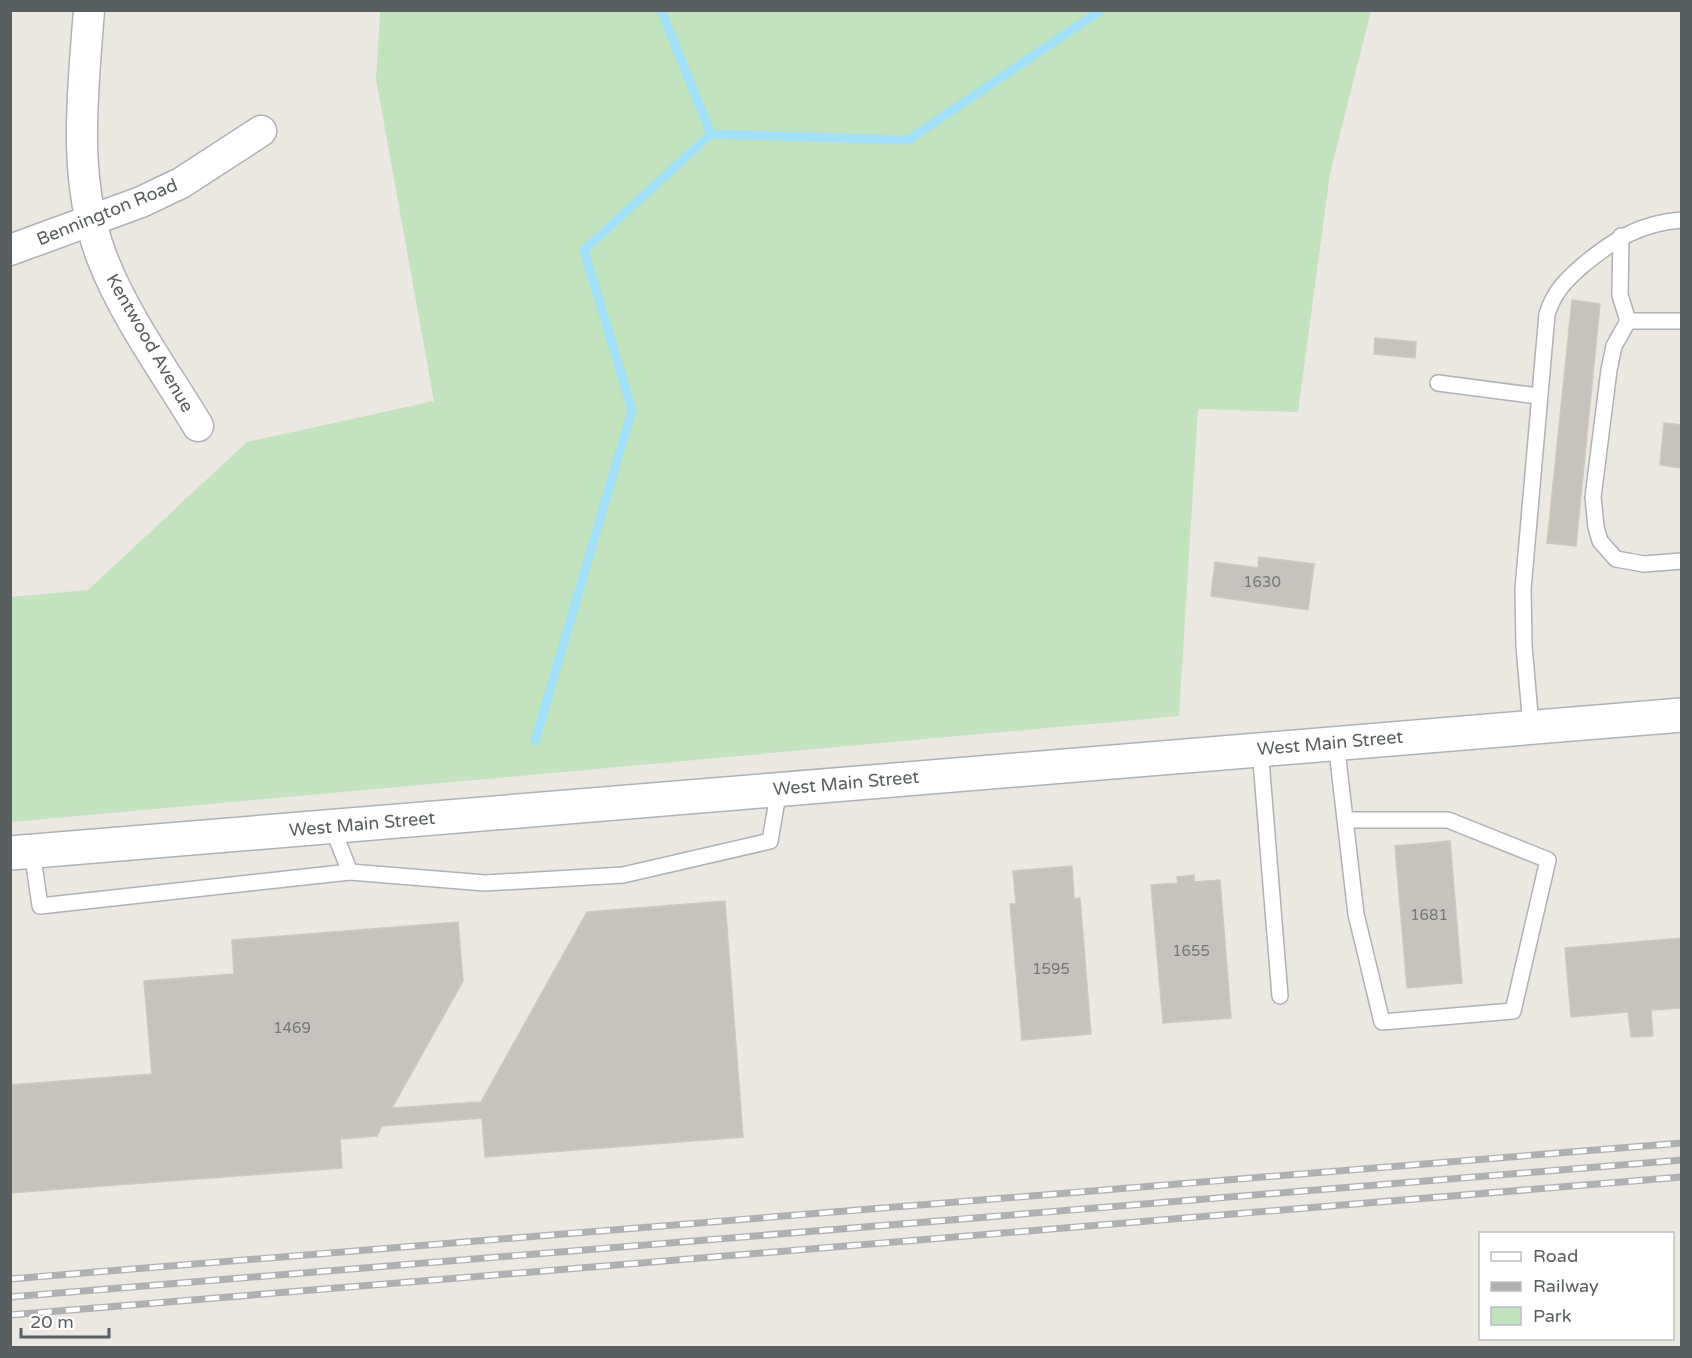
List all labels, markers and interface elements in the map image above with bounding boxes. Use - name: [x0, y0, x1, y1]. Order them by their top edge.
- street label: Bennington Road: [33, 174, 181, 250]
- street label: Kentwood Avenue: [101, 270, 199, 416]
- house number: 1630: [1243, 573, 1281, 591]
- street label: West Main Street: [1256, 726, 1404, 760]
- street label: West Main Street: [772, 766, 920, 800]
- street label: West Main Street: [288, 807, 436, 841]
- house number: 1681: [1410, 906, 1448, 924]
- house number: 1655: [1172, 942, 1210, 960]
- house number: 1595: [1032, 960, 1070, 978]
- house number: 1469: [273, 1019, 311, 1037]
- legend: [1479, 1232, 1674, 1340]
- text: Road: [1533, 1245, 1578, 1267]
- text: Railway: [1533, 1275, 1599, 1297]
- scale bar: [21, 1301, 110, 1339]
- text: Park: [1533, 1305, 1572, 1327]
- text: 20 m: [30, 1311, 74, 1333]

